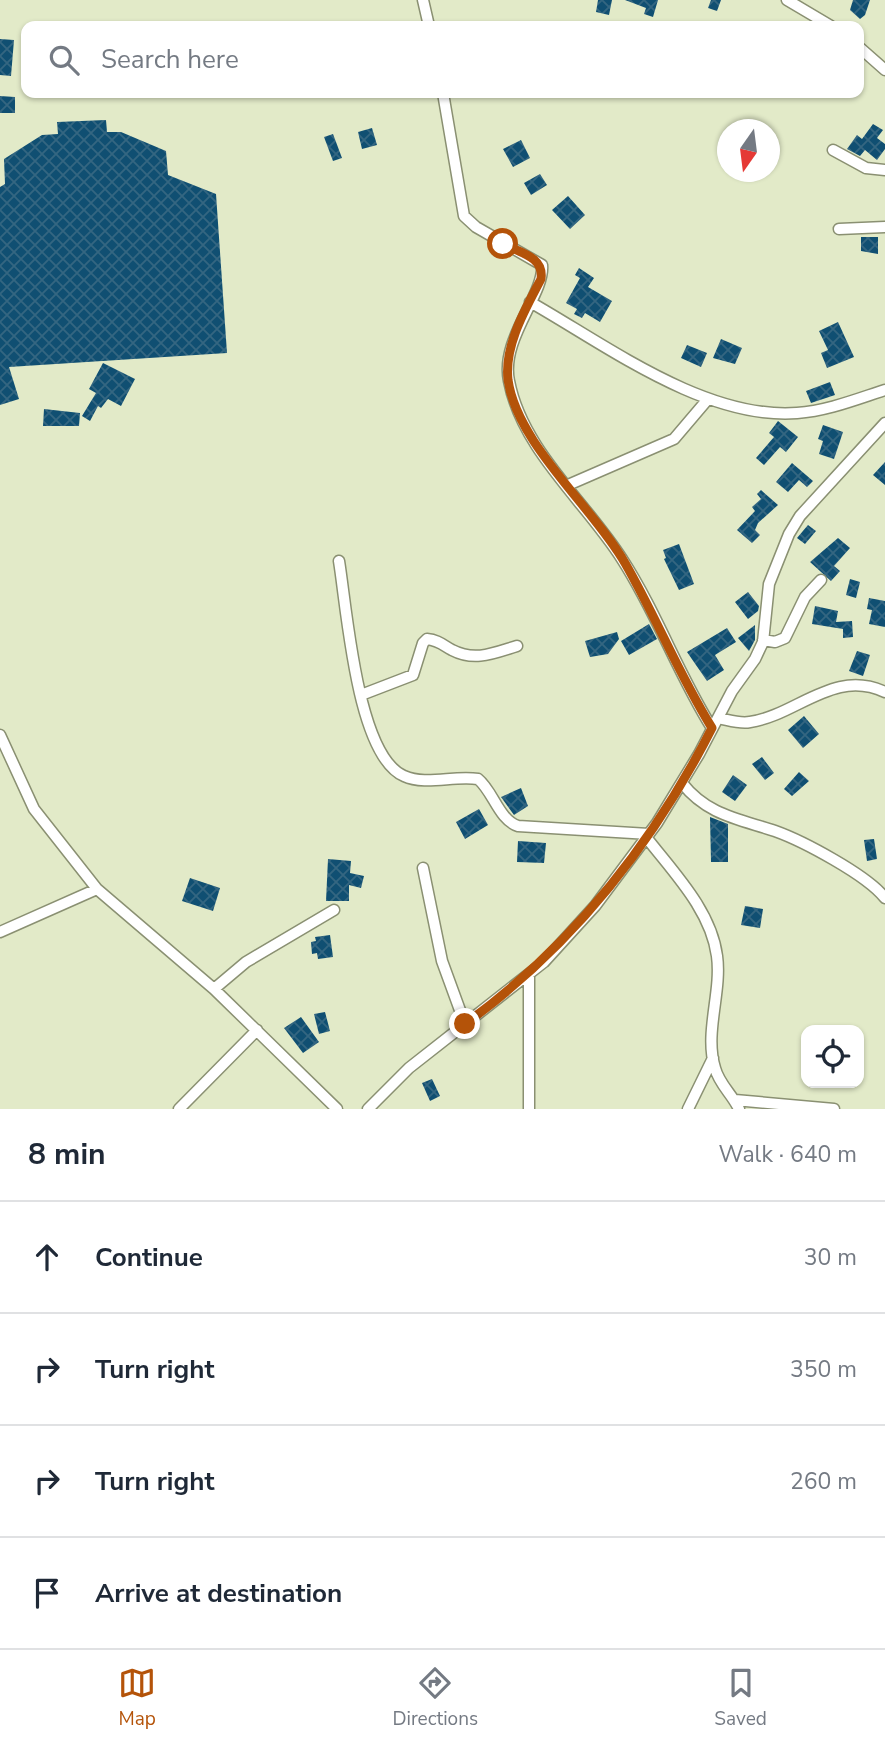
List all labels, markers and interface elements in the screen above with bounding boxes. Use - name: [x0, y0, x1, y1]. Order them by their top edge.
- search box: [21, 21, 864, 98]
- icon: search: [45, 41, 83, 79]
- text: Search here: [101, 42, 239, 77]
- north arrow: [717, 119, 780, 182]
- route start: [487, 228, 518, 259]
- route end: [449, 1008, 480, 1039]
- map controls: [801, 1025, 864, 1088]
- button: locate: [801, 1025, 864, 1088]
- text: 8 min: [28, 1134, 106, 1175]
- text: Walk · 640 m: [718, 1139, 857, 1170]
- icon: ahead: [28, 1238, 66, 1276]
- text: Continue: [95, 1240, 203, 1275]
- text: 30 m: [804, 1242, 857, 1273]
- icon: right: [28, 1350, 66, 1388]
- text: Turn right: [95, 1352, 214, 1387]
- text: 350 m: [790, 1354, 857, 1385]
- icon: right: [28, 1462, 66, 1500]
- text: Turn right: [95, 1464, 214, 1499]
- text: 260 m: [790, 1466, 857, 1497]
- icon: arrive: [28, 1574, 66, 1612]
- text: Arrive at destination: [95, 1576, 342, 1611]
- tab: Map: [118, 1664, 156, 1732]
- tab: Directions: [392, 1664, 478, 1732]
- tab: Saved: [714, 1664, 767, 1732]

